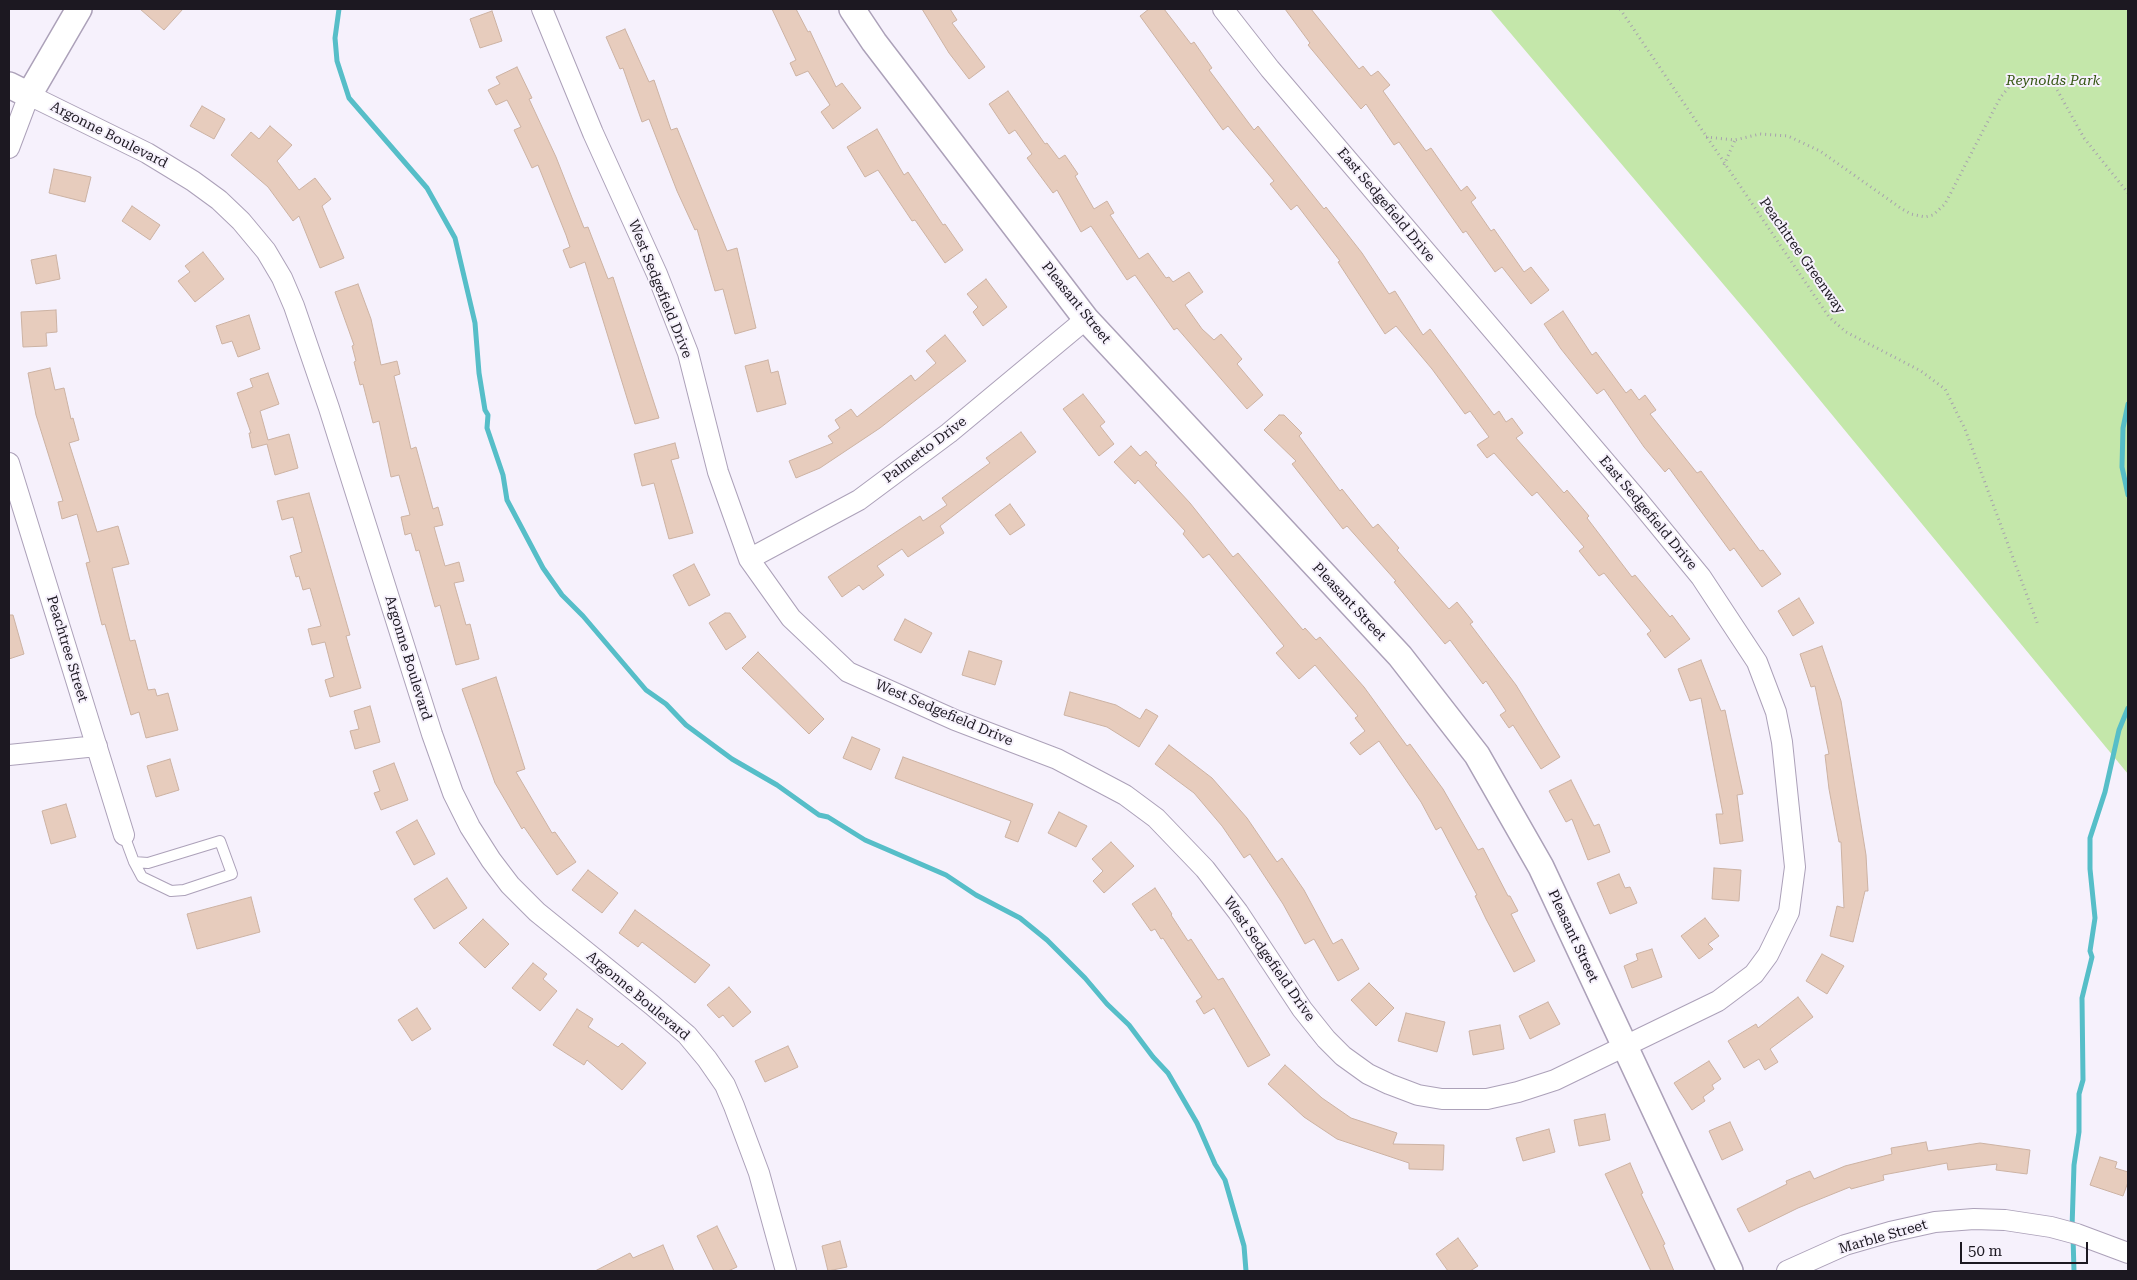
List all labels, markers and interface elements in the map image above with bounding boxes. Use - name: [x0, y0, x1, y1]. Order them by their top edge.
- park label: Reynolds Park: [2006, 73, 2100, 89]
- street label: Argonne Boulevard: [48, 98, 170, 172]
- street label: East Sedgefield Drive: [1334, 145, 1438, 265]
- street label: Peachtree Greenway: [1755, 195, 1849, 317]
- street label: West Sedgefield Drive: [624, 217, 696, 361]
- street label: Pleasant Street: [1038, 259, 1114, 347]
- street label: Palmetto Drive: [880, 413, 970, 487]
- street label: East Sedgefield Drive: [1596, 453, 1700, 573]
- street label: Pleasant Street: [1309, 560, 1389, 644]
- street label: Peachtree Street: [43, 594, 91, 704]
- street label: Argonne Boulevard: [381, 594, 435, 722]
- street label: West Sedgefield Drive: [873, 676, 1015, 750]
- street label: Pleasant Street: [1544, 887, 1602, 985]
- street label: West Sedgefield Drive: [1220, 894, 1318, 1024]
- street label: Argonne Boulevard: [583, 948, 693, 1044]
- street label: Marble Street: [1837, 1216, 1929, 1258]
- scale bar: [1962, 1232, 2090, 1264]
- text: 50 m: [1968, 1242, 2002, 1260]

